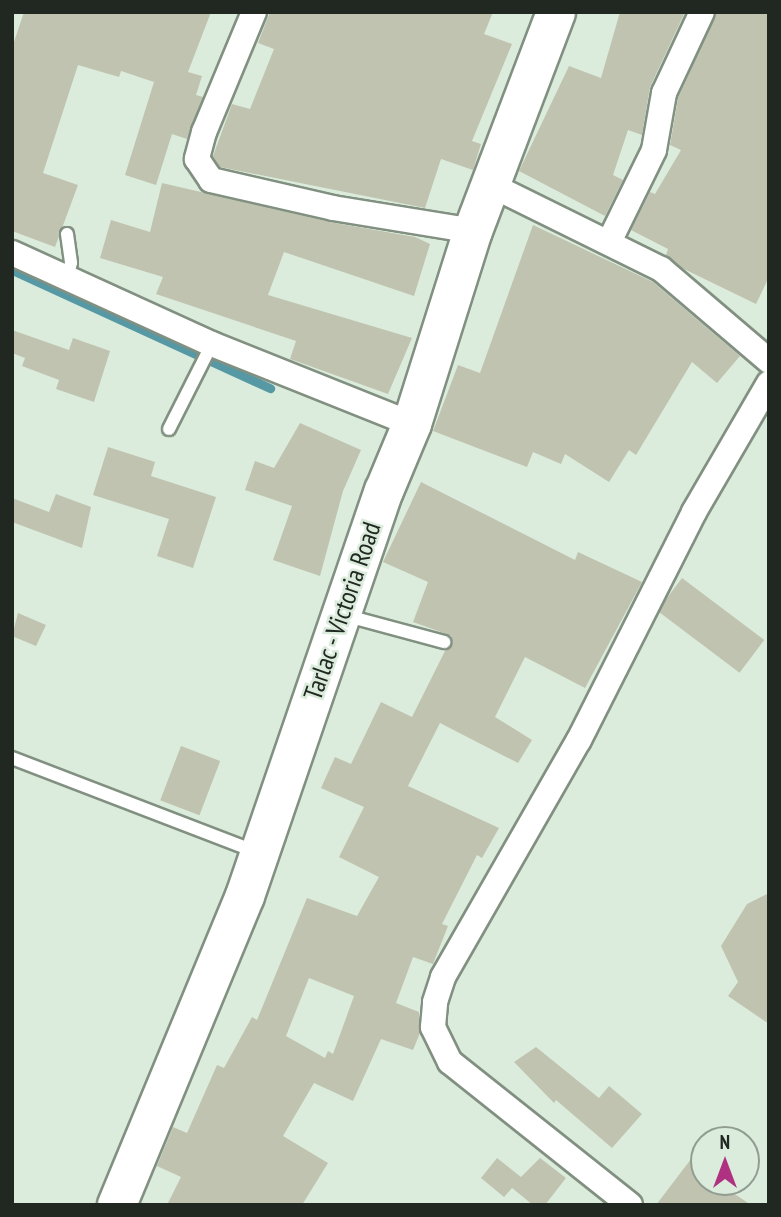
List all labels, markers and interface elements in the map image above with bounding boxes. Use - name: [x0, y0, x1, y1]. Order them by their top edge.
- street label: Tarlac - Victoria Road: [296, 516, 388, 706]
- north arrow: [690, 1126, 760, 1196]
- text: N: [720, 1130, 730, 1154]

